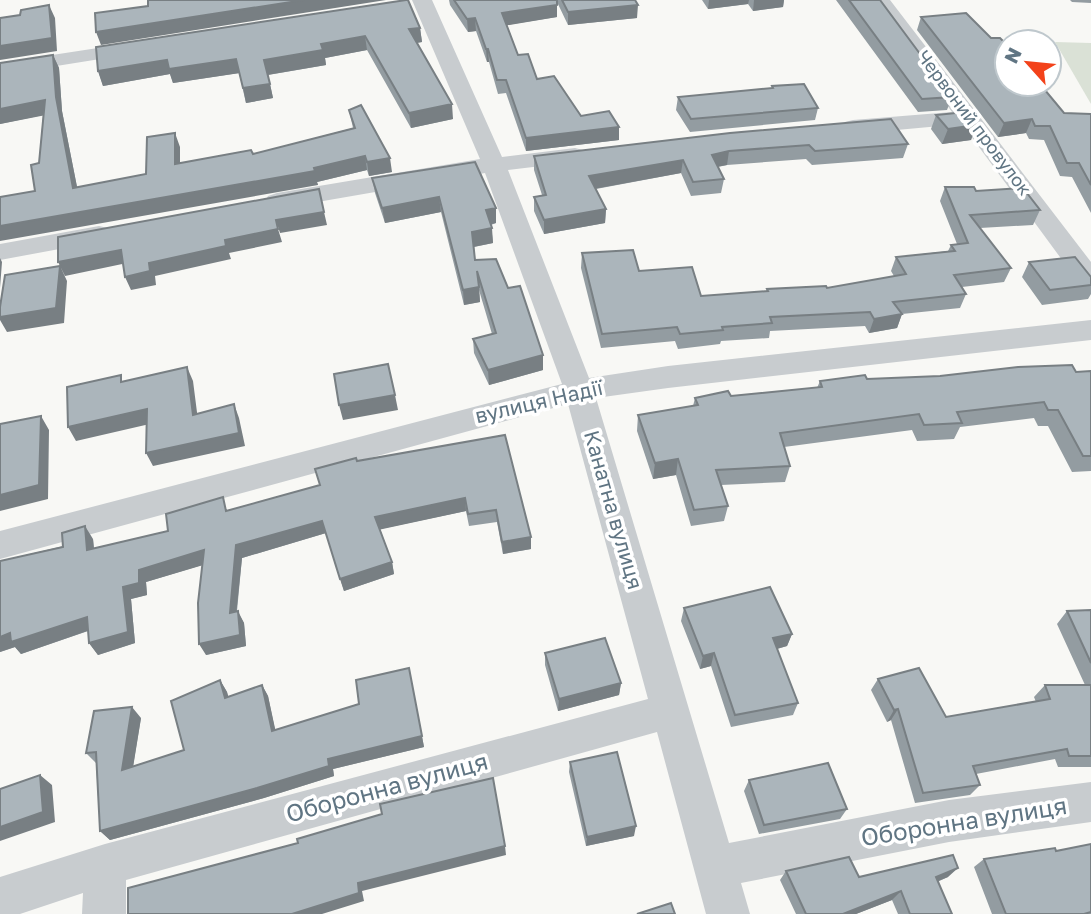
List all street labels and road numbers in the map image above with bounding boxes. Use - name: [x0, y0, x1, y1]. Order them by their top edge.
- street label: Червоний провулок: [913, 46, 1037, 199]
- street label: вулиця Надії: [472, 373, 607, 428]
- street label: Канатна вулиця: [579, 427, 649, 592]
- street label: Оборонна вулиця: [282, 746, 491, 827]
- street label: Оборонна вулиця: [859, 790, 1069, 851]

